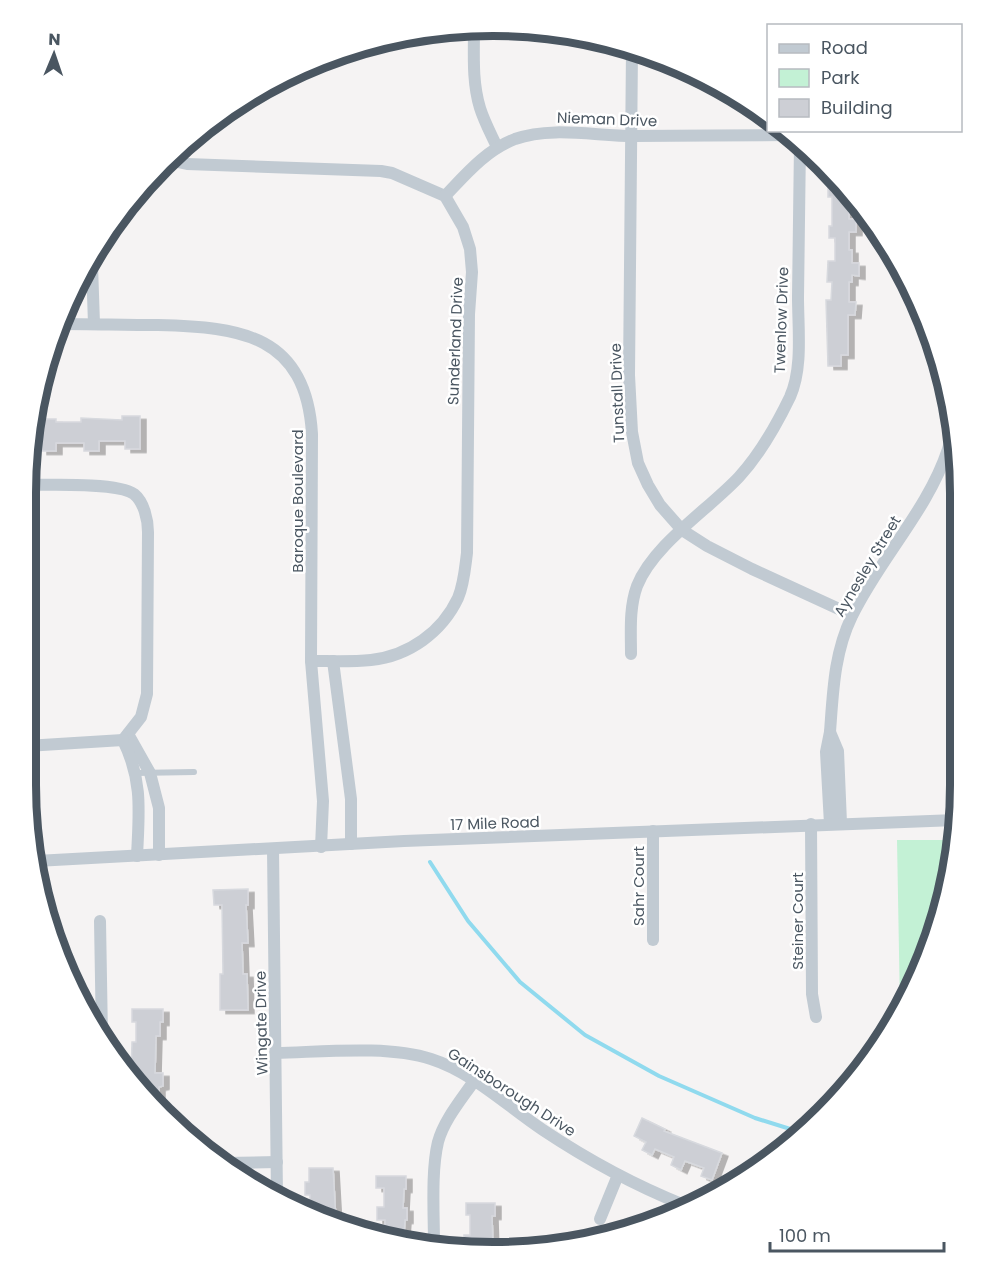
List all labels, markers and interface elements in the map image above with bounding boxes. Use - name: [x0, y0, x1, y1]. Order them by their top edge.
- north arrow: [24, 24, 84, 84]
- legend: [767, 24, 962, 132]
- text: N: [48, 28, 61, 51]
- text: Road: [821, 35, 868, 60]
- text: Park: [821, 65, 860, 90]
- text: Building: [821, 95, 893, 120]
- street label: Nieman Drive: [556, 107, 658, 131]
- street label: Twenlow Drive: [769, 266, 793, 374]
- street label: Sunderland Drive: [442, 277, 468, 405]
- street label: Tunstall Drive: [605, 343, 629, 443]
- street label: Baroque Boulevard: [287, 429, 308, 573]
- street label: Aynesley Street: [828, 511, 906, 621]
- street label: 17 Mile Road: [450, 811, 540, 835]
- street label: Sahr Court: [628, 846, 649, 926]
- street label: Steiner Court: [787, 872, 808, 970]
- street label: Wingate Drive: [250, 971, 272, 1075]
- street label: Gainsborough Drive: [444, 1043, 580, 1141]
- scale bar: [770, 1215, 944, 1253]
- text: 100 m: [779, 1223, 831, 1248]

